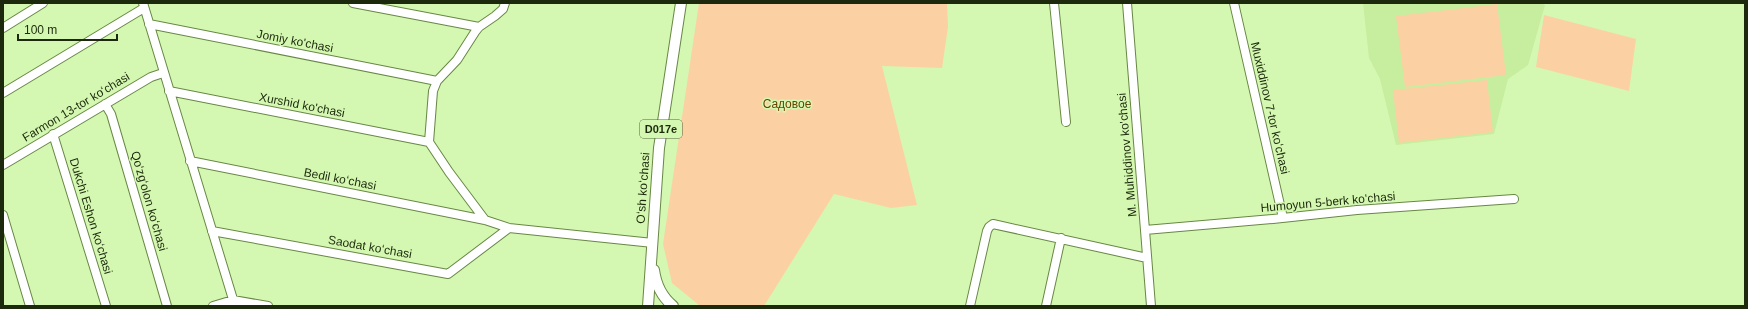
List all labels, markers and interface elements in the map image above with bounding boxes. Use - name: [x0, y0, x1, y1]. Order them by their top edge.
- scale bar: [18, 16, 117, 42]
- text: 100 m: [24, 23, 57, 37]
- street label: Jomiy ko'chasi: [256, 27, 334, 55]
- street label: Muxiddinov 7-tor koʻchasi: [1248, 40, 1292, 176]
- street label: Farmon 13-tor koʻchasi: [20, 69, 132, 145]
- street label: Xurshid ko'chasi: [258, 90, 346, 120]
- street label: M. Muhiddinov ko'chasi: [1115, 92, 1139, 218]
- park label: Садовое: [763, 97, 812, 111]
- road number: D017e: [640, 120, 682, 138]
- street label: Qoʻzgʻolon koʻchasi: [128, 149, 170, 253]
- street label: Oʻsh koʻchasi: [634, 152, 652, 224]
- street label: Dukchi Eshon koʻchasi: [67, 156, 115, 276]
- street label: Bedil koʻchasi: [303, 165, 377, 193]
- street label: Humoyun 5-berk koʻchasi: [1260, 189, 1396, 215]
- street label: Saodat koʻchasi: [327, 233, 413, 261]

